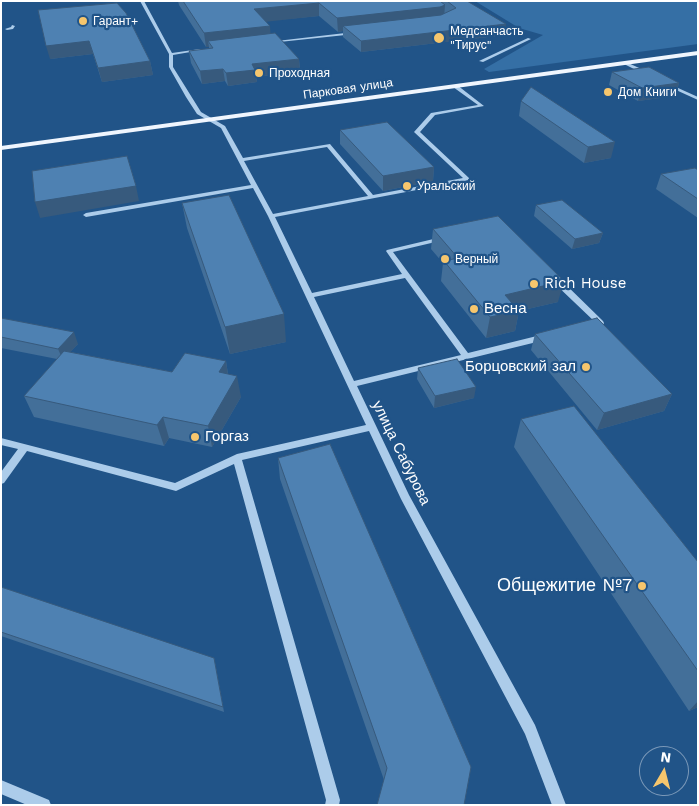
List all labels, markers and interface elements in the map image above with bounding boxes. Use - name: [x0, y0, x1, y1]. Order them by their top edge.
- place label: Гарант+: [93, 14, 138, 28]
- marker: Гарант+: [77, 15, 89, 27]
- place label: Медсанчасть "Тирус": [450, 24, 524, 52]
- marker: Медсанчасть "Тирус": [432, 31, 446, 45]
- place label: Проходная: [269, 66, 330, 80]
- marker: Проходная: [253, 67, 265, 79]
- street label: Парковая улица: [302, 76, 394, 102]
- place label: Дом Книги: [618, 85, 677, 99]
- marker: Дом Книги: [602, 86, 614, 98]
- place label: Уральский: [417, 179, 475, 193]
- marker: Уральский: [401, 180, 413, 192]
- place label: Верный: [455, 252, 498, 266]
- marker: Верный: [439, 253, 451, 265]
- place label: Rich House: [544, 275, 626, 293]
- marker: Rich House: [528, 278, 540, 290]
- place label: Весна: [484, 300, 526, 318]
- marker: Весна: [468, 303, 480, 315]
- place label: Борцовский зал: [465, 358, 576, 376]
- marker: Борцовский зал: [580, 361, 592, 373]
- street label: улица Сабурова: [368, 398, 434, 508]
- place label: Горгаз: [205, 428, 249, 446]
- marker: Горгаз: [189, 431, 201, 443]
- place label: Общежитие №7: [497, 575, 632, 597]
- marker: Общежитие №7: [636, 580, 648, 592]
- north arrow: [639, 746, 689, 796]
- text: N: [660, 748, 672, 766]

